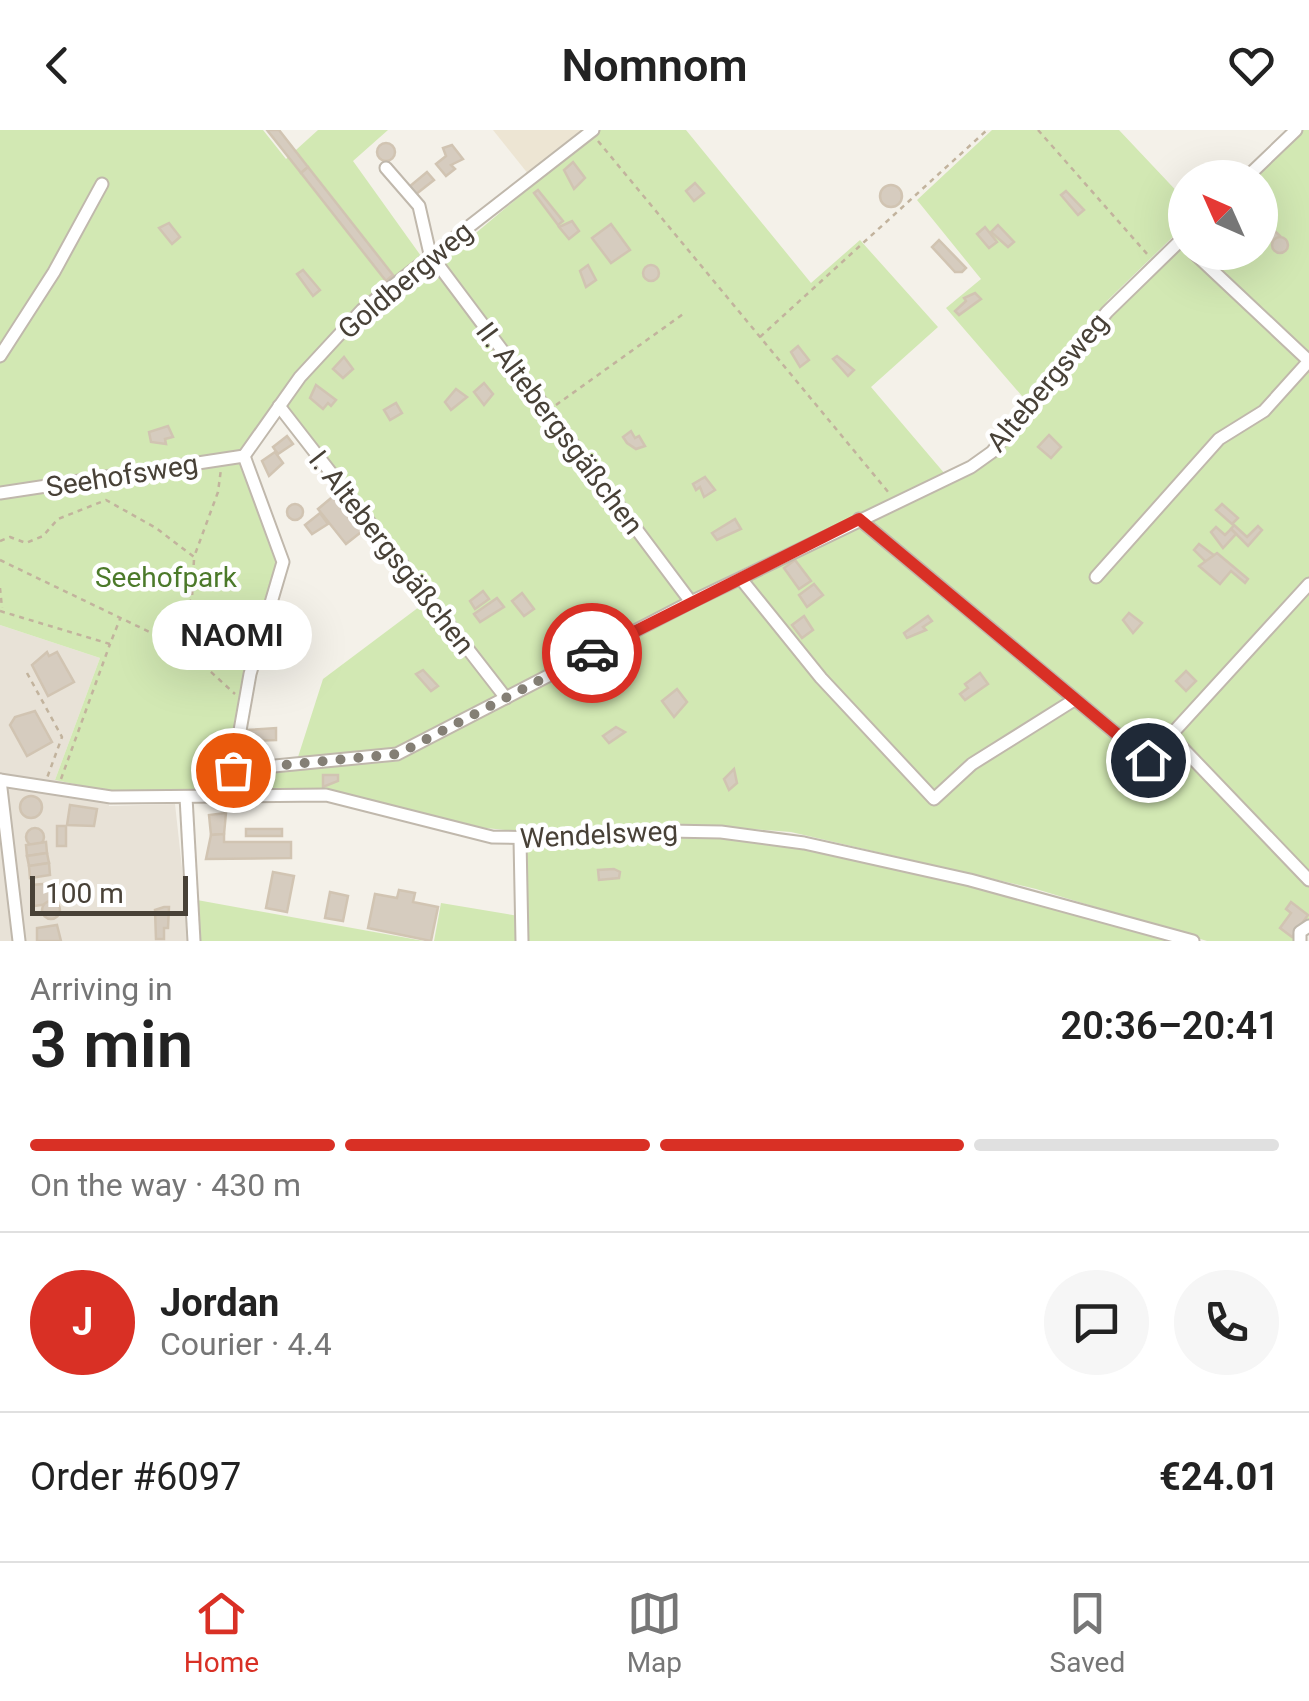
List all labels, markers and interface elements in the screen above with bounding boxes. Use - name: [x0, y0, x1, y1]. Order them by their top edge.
- icon: back: [30, 38, 85, 93]
- icon: heart: [1224, 38, 1279, 93]
- text: Nomnom: [561, 39, 748, 92]
- north arrow: [1168, 160, 1278, 270]
- map controls: [1168, 160, 1278, 270]
- street label: Goldbergweg: [332, 215, 479, 346]
- street label: Altebergsweg: [980, 306, 1115, 458]
- street label: II. Altebergsgäßchen: [469, 316, 650, 541]
- street label: I. Altebergsgäßchen: [302, 444, 481, 661]
- street label: Seehofsweg: [44, 447, 200, 504]
- park label: Seehofpark: [95, 561, 238, 594]
- callout: NAOMI: [153, 600, 313, 670]
- courier: [542, 603, 642, 703]
- text: NAOMI: [180, 616, 284, 654]
- icon: car: [565, 626, 620, 681]
- pin: [1106, 718, 1191, 803]
- pin: [191, 728, 276, 813]
- icon: home: [1121, 733, 1176, 788]
- icon: bag: [206, 743, 261, 798]
- street label: Wendelsweg: [519, 814, 679, 855]
- scale bar: [30, 871, 188, 916]
- text: 100 m: [45, 877, 124, 910]
- text: Arriving in: [30, 970, 173, 1008]
- text: 20:36–20:41: [1060, 1004, 1279, 1048]
- text: 3 min: [30, 1007, 193, 1083]
- text: On the way · 430 m: [30, 1166, 301, 1204]
- button: chat: [1044, 1270, 1149, 1375]
- button: phone: [1174, 1270, 1279, 1375]
- text: Jordan: [160, 1281, 279, 1325]
- text: J: [72, 1300, 93, 1344]
- text: Courier · 4.4: [160, 1325, 332, 1363]
- text: Order #6097: [30, 1455, 241, 1499]
- text: €24.01: [1159, 1455, 1279, 1499]
- tab: Home: [184, 1586, 259, 1679]
- tab: Map: [627, 1586, 682, 1679]
- tab: Saved: [1050, 1586, 1125, 1679]

